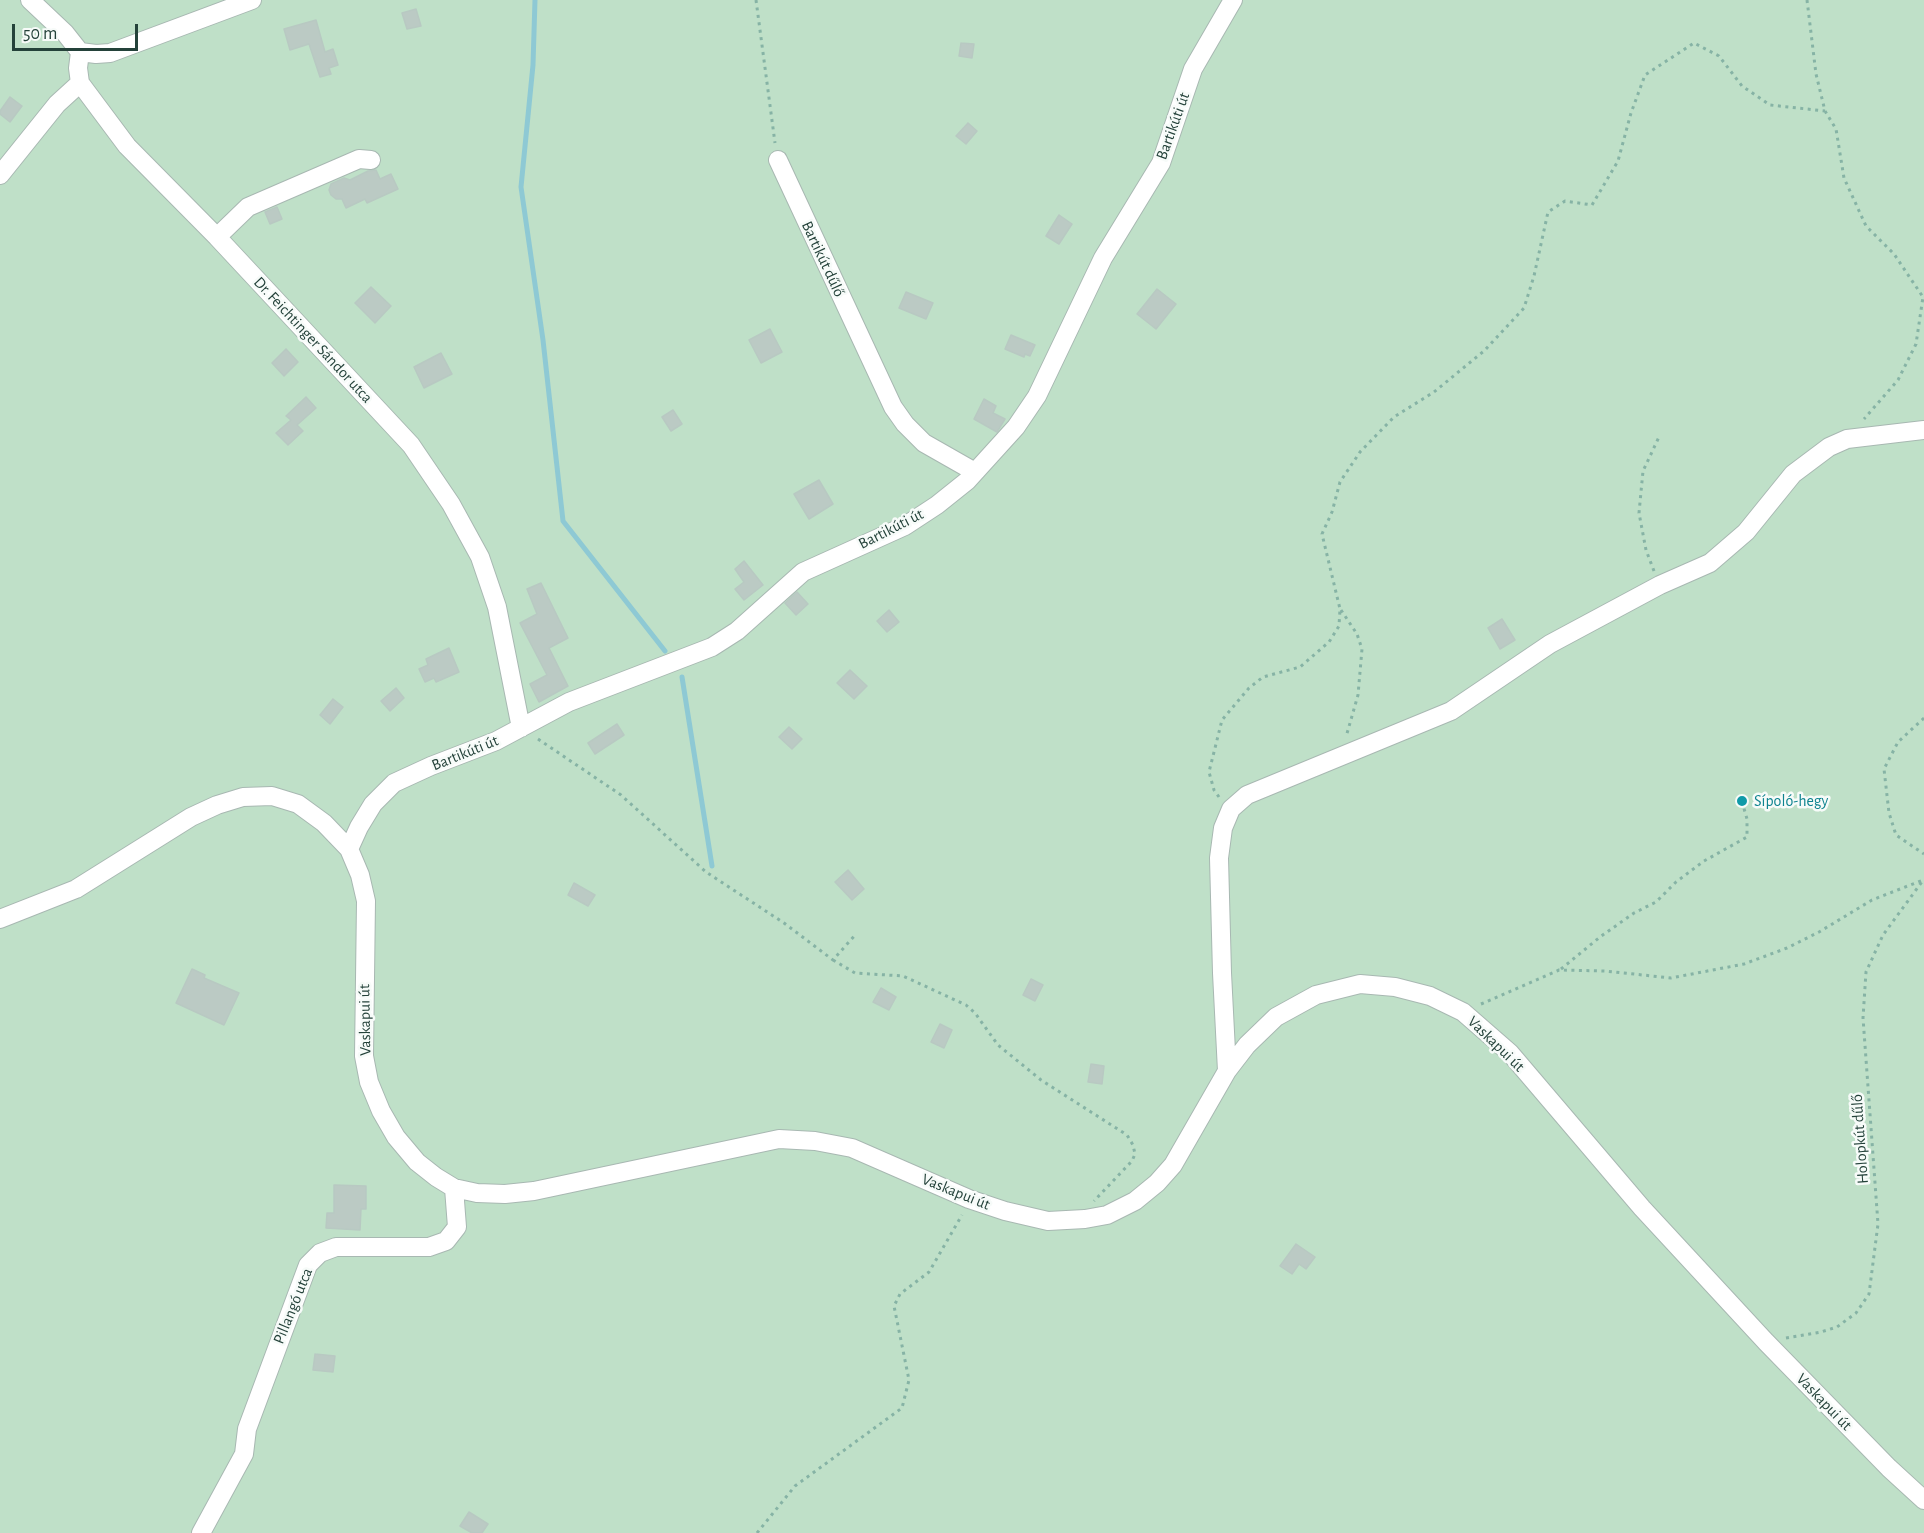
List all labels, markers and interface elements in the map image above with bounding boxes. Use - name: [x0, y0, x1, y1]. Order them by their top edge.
- scale bar: [15, 12, 141, 50]
- text: 50 m: [23, 25, 57, 43]
- street label: Bartikúti út: [1152, 90, 1194, 162]
- street label: Bartikút dűlő: [797, 218, 849, 300]
- street label: Dr. Feichtinger Sándor utca: [249, 273, 377, 407]
- street label: Bartikúti út: [855, 504, 927, 554]
- street label: Bartikúti út: [429, 731, 501, 775]
- place label: Sípoló-hegy: [1754, 791, 1828, 811]
- marker: Sípoló-hegy: [1735, 794, 1749, 808]
- street label: Vaskapui út: [355, 984, 375, 1056]
- street label: Vaskapui út: [1463, 1012, 1529, 1076]
- street label: Holopkút dűlő: [1847, 1093, 1873, 1185]
- street label: Vaskapui út: [919, 1170, 993, 1214]
- street label: Pillangó utca: [269, 1265, 317, 1347]
- street label: Vaskapui út: [1792, 1369, 1856, 1435]

